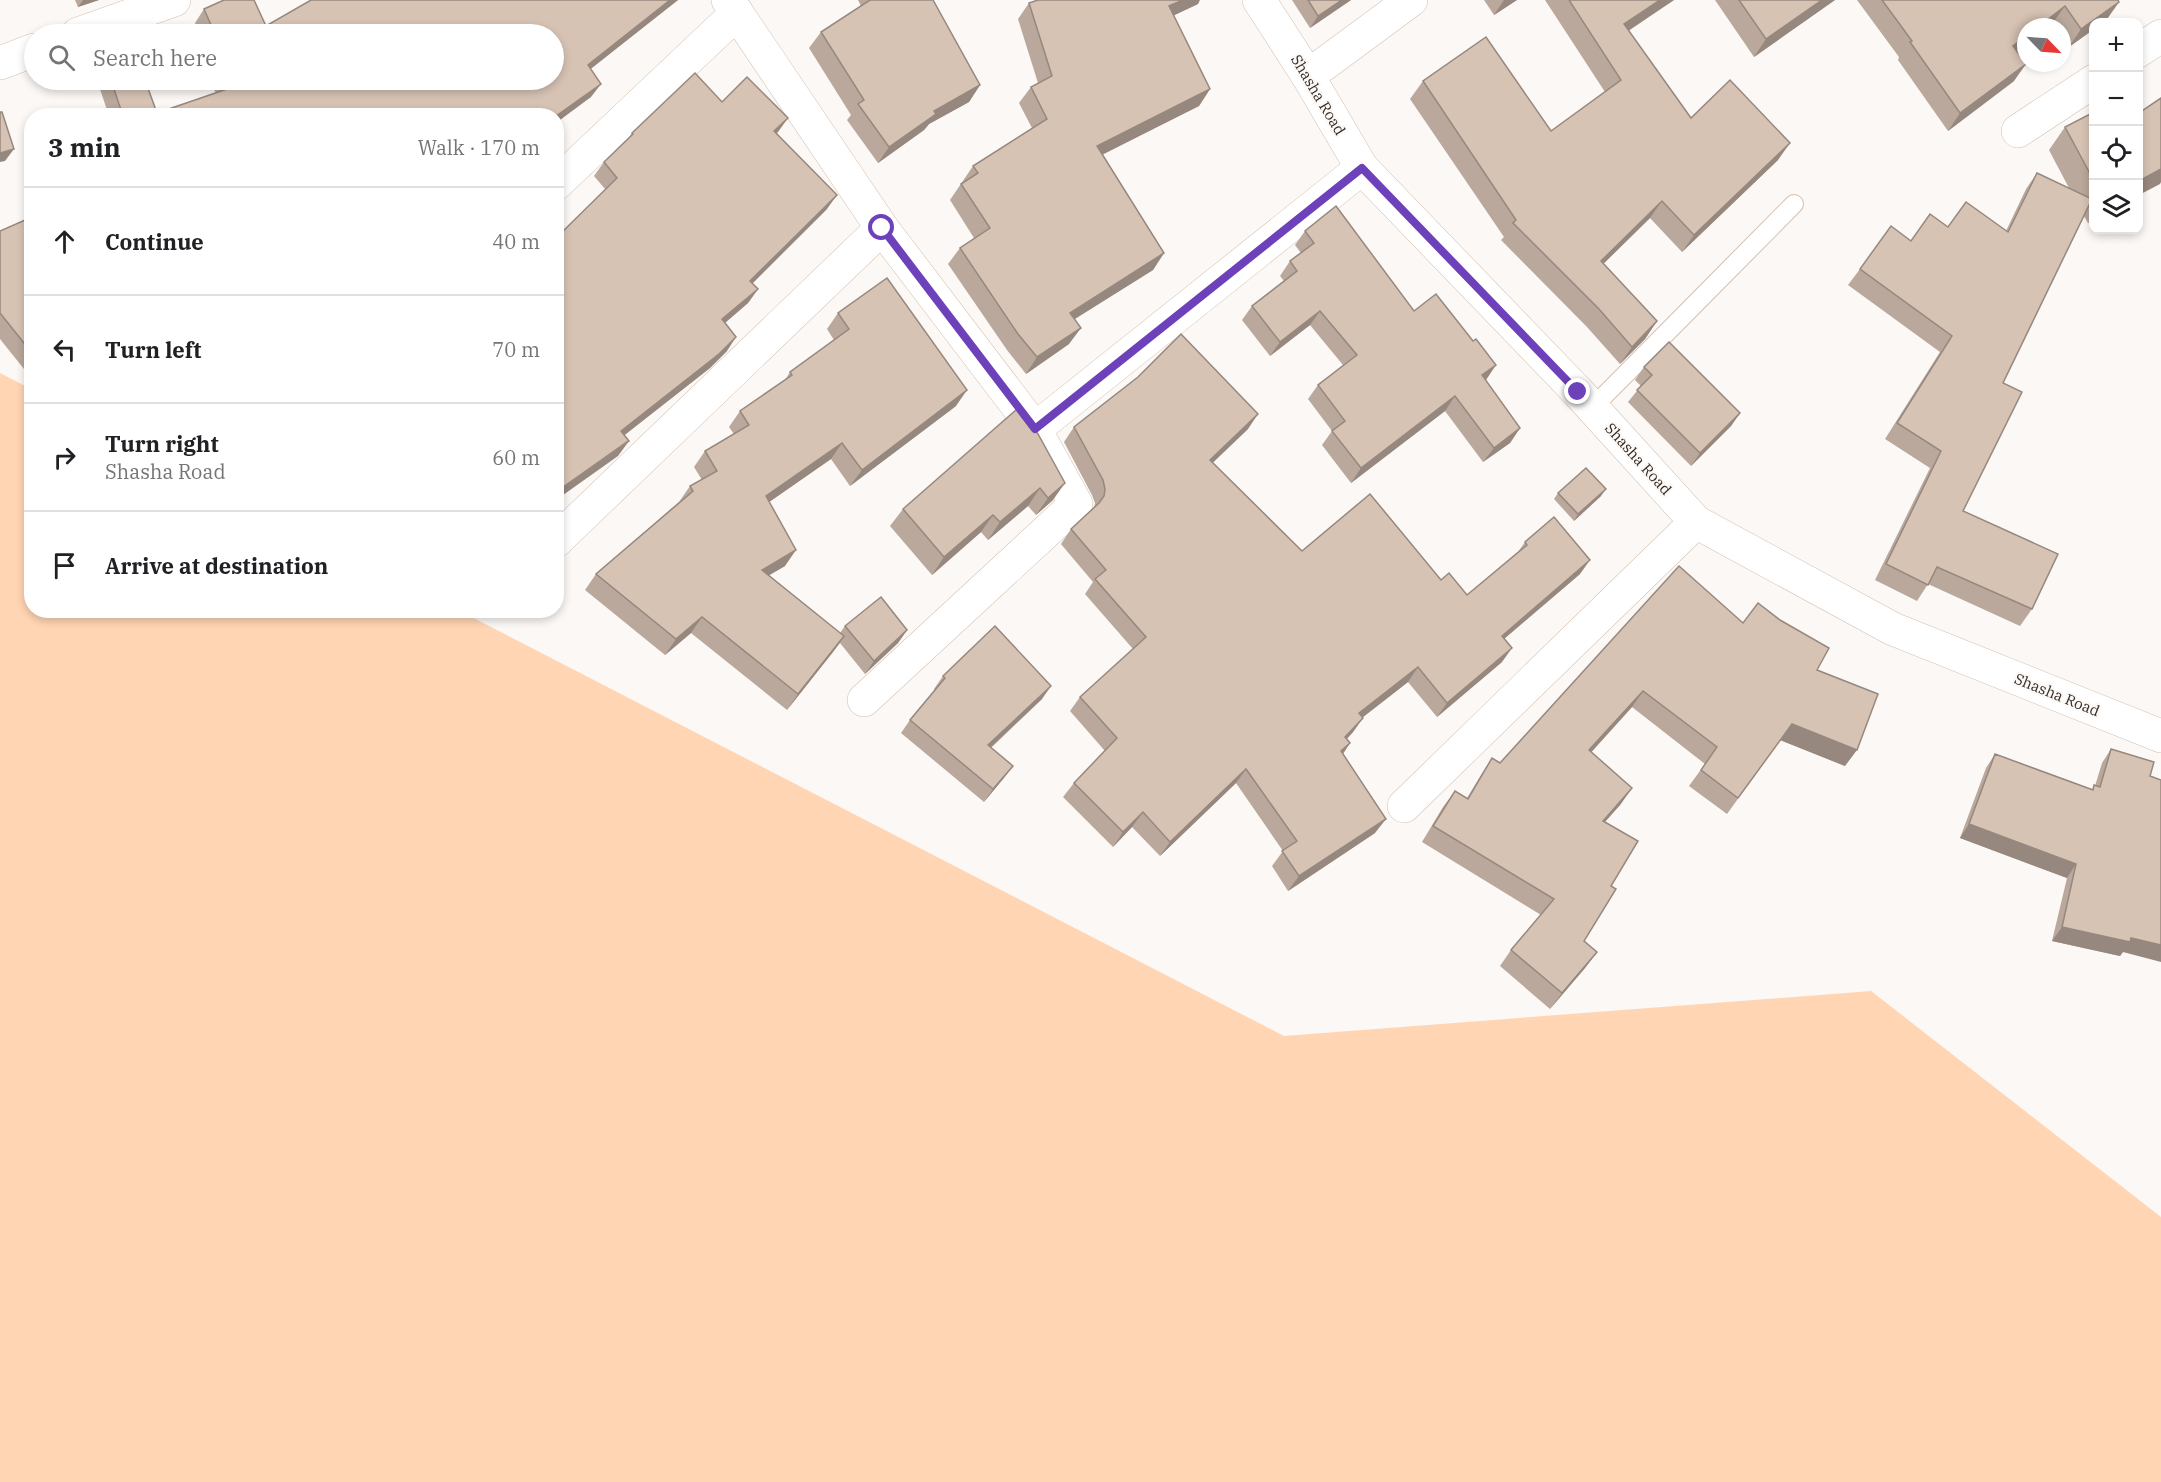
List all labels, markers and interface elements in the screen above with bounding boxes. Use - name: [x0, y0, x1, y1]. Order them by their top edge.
- north arrow: [2017, 18, 2071, 72]
- map controls: [2089, 18, 2143, 234]
- button: +: [2089, 18, 2143, 72]
- search box: [24, 24, 564, 90]
- icon: search: [45, 41, 78, 74]
- text: Search here: [93, 43, 217, 72]
- street label: Shasha Road: [1287, 51, 1350, 138]
- button: −: [2089, 72, 2143, 126]
- button: locate: [2089, 126, 2143, 180]
- text: 3 min: [48, 130, 121, 164]
- text: Walk · 170 m: [418, 134, 540, 161]
- button: layers: [2089, 180, 2143, 234]
- route start: [868, 214, 894, 240]
- icon: ahead: [48, 225, 81, 258]
- text: Continue: [105, 227, 204, 256]
- text: 40 m: [492, 228, 540, 255]
- icon: left: [48, 333, 81, 366]
- text: Turn left: [105, 335, 201, 364]
- text: 70 m: [492, 336, 540, 363]
- route end: [1564, 378, 1590, 404]
- street label: Shasha Road: [1601, 419, 1676, 499]
- text: Turn right: [105, 429, 219, 458]
- icon: right: [48, 441, 81, 474]
- text: 60 m: [492, 444, 540, 471]
- text: Shasha Road: [105, 458, 226, 485]
- icon: arrive: [48, 549, 81, 582]
- text: Arrive at destination: [105, 551, 328, 580]
- street label: Shasha Road: [2012, 669, 2103, 720]

